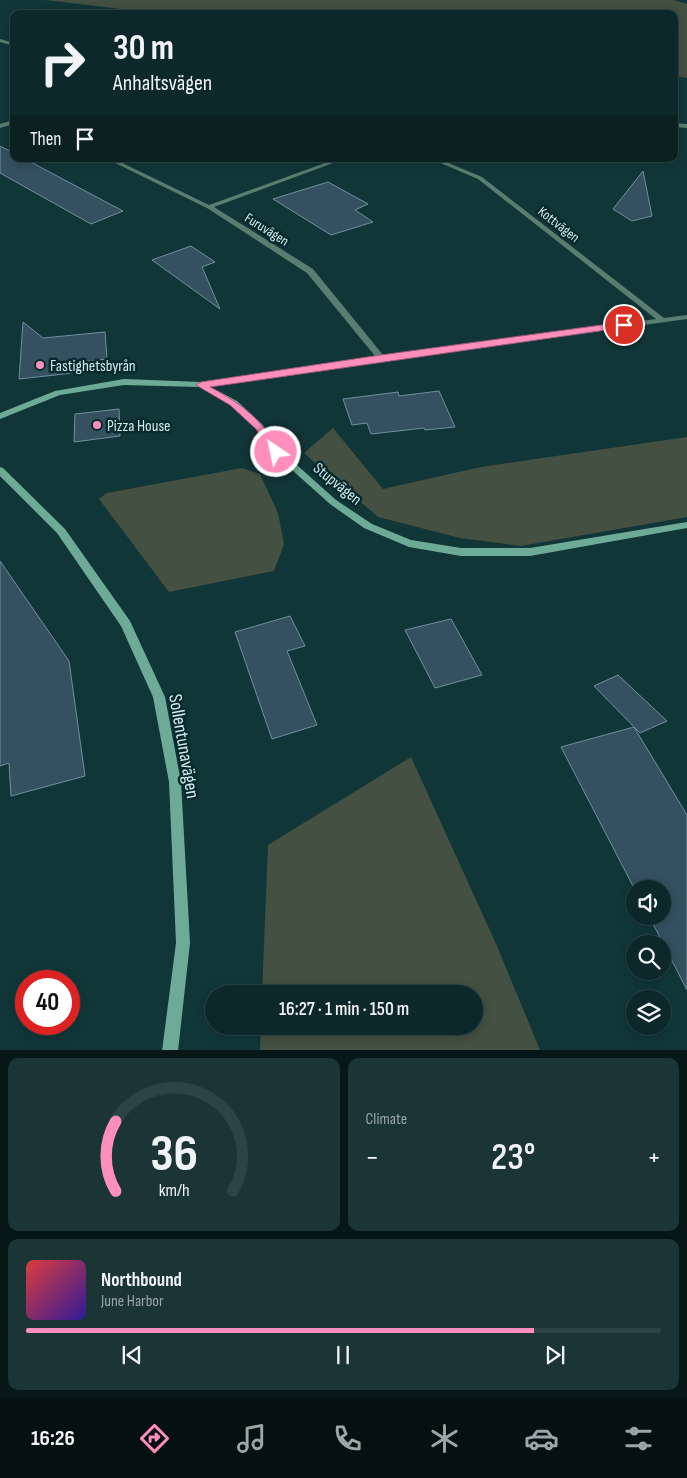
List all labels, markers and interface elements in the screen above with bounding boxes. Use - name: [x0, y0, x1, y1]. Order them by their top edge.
- text: 30 m: [113, 27, 174, 70]
- icon: right: [30, 30, 95, 95]
- text: Anhaltsvägen: [113, 70, 212, 97]
- icon: arrive: [71, 125, 99, 153]
- text: Then: [30, 128, 61, 151]
- street label: Kottvägen: [534, 203, 583, 246]
- street label: Furuvägen: [242, 209, 292, 250]
- pin: [603, 304, 645, 346]
- icon: arrive: [610, 311, 638, 339]
- place label: Fastighetsbyrån: [50, 357, 136, 376]
- marker: Fastighetsbyrån: [34, 359, 46, 371]
- place label: Pizza House: [107, 417, 171, 436]
- marker: Pizza House: [91, 419, 103, 431]
- position arrow: [249, 425, 301, 477]
- street label: Stupvägen: [309, 459, 365, 509]
- street label: Sollentunavägen: [163, 692, 204, 800]
- map controls: [626, 880, 671, 1035]
- button: sound: [626, 880, 671, 925]
- button: search: [626, 935, 671, 980]
- speed limit sign: 40: [15, 970, 80, 1035]
- button: layers: [626, 990, 671, 1035]
- text: 16:27 · 1 min · 150 m: [279, 998, 409, 1021]
- text: Climate: [366, 1110, 407, 1129]
- text: 36: [150, 1123, 198, 1186]
- text: 23°: [491, 1135, 536, 1180]
- text: −: [366, 1141, 379, 1174]
- text: +: [647, 1141, 661, 1174]
- text: km/h: [158, 1180, 189, 1201]
- text: Northbound: [101, 1269, 182, 1292]
- text: June Harbor: [101, 1292, 164, 1311]
- icon: previous: [118, 1341, 146, 1369]
- icon: pause: [329, 1341, 357, 1369]
- icon: next: [541, 1341, 569, 1369]
- icon: directions: [137, 1421, 172, 1456]
- icon: music: [234, 1421, 269, 1456]
- icon: phone: [330, 1421, 365, 1456]
- icon: climate: [427, 1421, 462, 1456]
- icon: car: [524, 1421, 559, 1456]
- icon: filters: [621, 1421, 656, 1456]
- text: 16:26: [31, 1425, 75, 1452]

